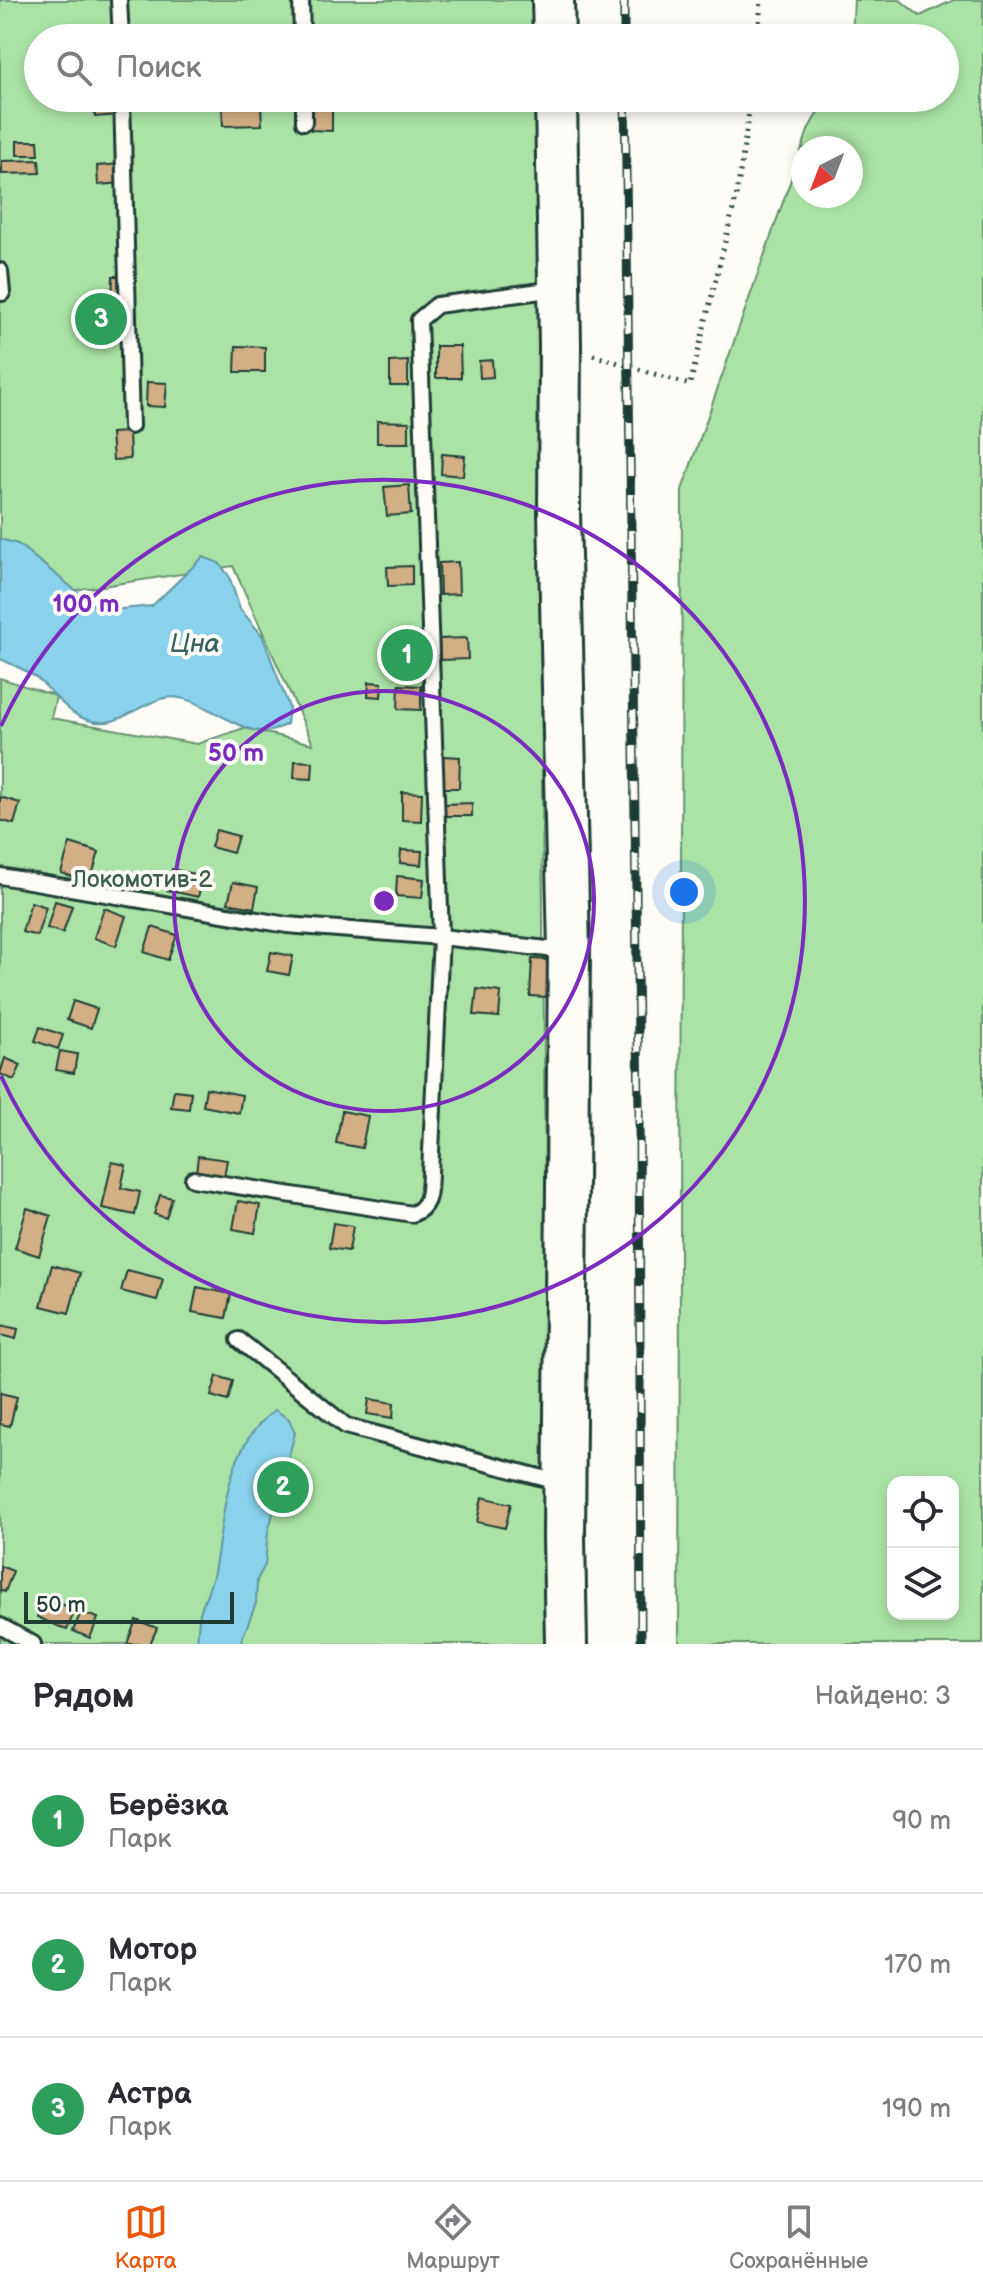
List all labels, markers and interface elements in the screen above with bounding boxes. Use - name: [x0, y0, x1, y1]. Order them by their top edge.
- search box: [24, 24, 959, 112]
- icon: search: [52, 46, 96, 90]
- text: Поиск: [116, 50, 202, 86]
- north arrow: [791, 136, 863, 208]
- pin: 3: [75, 289, 127, 349]
- text: 100 m: [53, 590, 119, 619]
- pin: 1: [381, 625, 433, 685]
- water label: Цна: [170, 629, 220, 660]
- text: 50 m: [208, 739, 264, 768]
- park label: Локомотив-2: [71, 865, 212, 894]
- your location: [664, 872, 704, 912]
- centre of rings: [370, 887, 398, 915]
- pin: 2: [257, 1457, 309, 1517]
- map controls: [887, 1476, 959, 1620]
- button: locate: [887, 1476, 959, 1548]
- button: layers: [887, 1548, 959, 1620]
- scale bar: [24, 1588, 234, 1624]
- text: 50 m: [36, 1592, 86, 1619]
- text: Рядом: [32, 1676, 134, 1717]
- text: Найдено: 3: [815, 1681, 951, 1712]
- text: Берёзка: [108, 1788, 228, 1824]
- text: 1: [53, 1806, 63, 1837]
- text: 90 m: [892, 1806, 951, 1837]
- text: Парк: [108, 1824, 171, 1855]
- text: Мотор: [108, 1932, 197, 1968]
- text: 2: [50, 1950, 66, 1981]
- text: 170 m: [884, 1950, 951, 1981]
- text: Парк: [108, 1968, 171, 1999]
- text: Астра: [108, 2076, 191, 2112]
- text: 3: [50, 2094, 66, 2125]
- text: 190 m: [882, 2094, 951, 2125]
- text: Парк: [108, 2112, 171, 2143]
- tab: Карта: [115, 2200, 177, 2275]
- tab: Маршрут: [406, 2200, 500, 2275]
- tab: Сохранённые: [729, 2200, 868, 2275]

